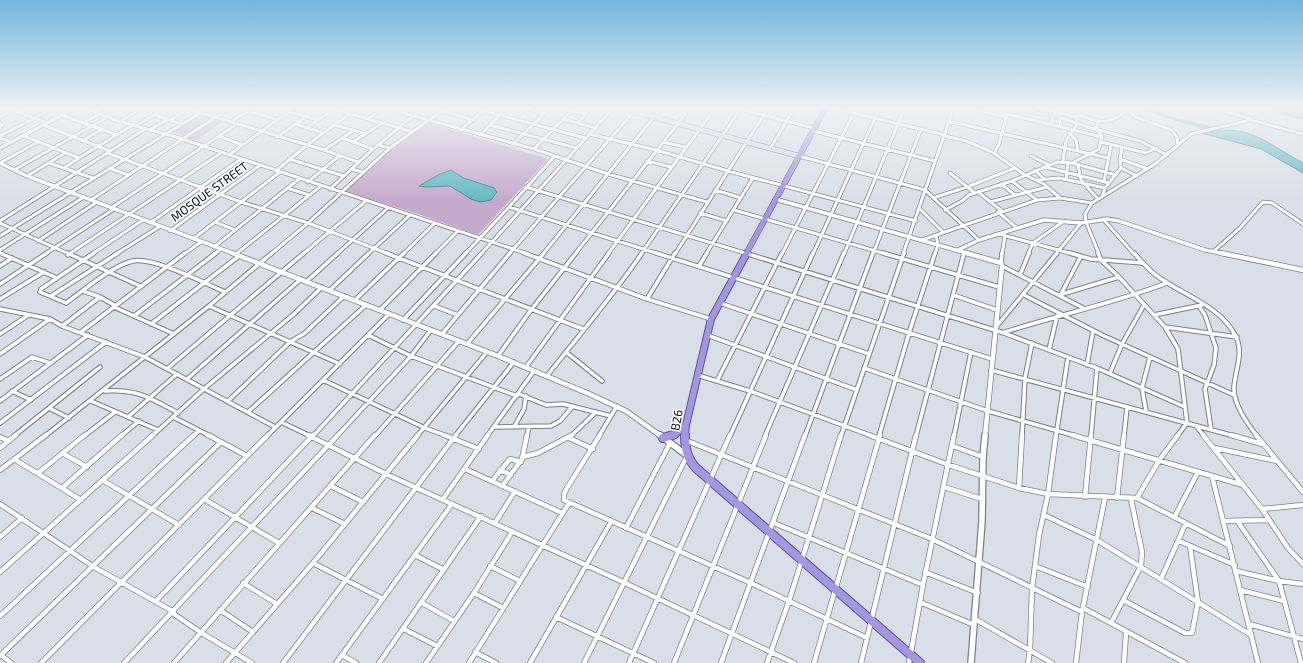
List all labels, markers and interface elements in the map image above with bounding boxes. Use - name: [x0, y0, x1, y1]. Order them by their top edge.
- street label: MOSQUE STREET: [168, 158, 251, 225]
- street label: B26: [667, 408, 685, 432]

